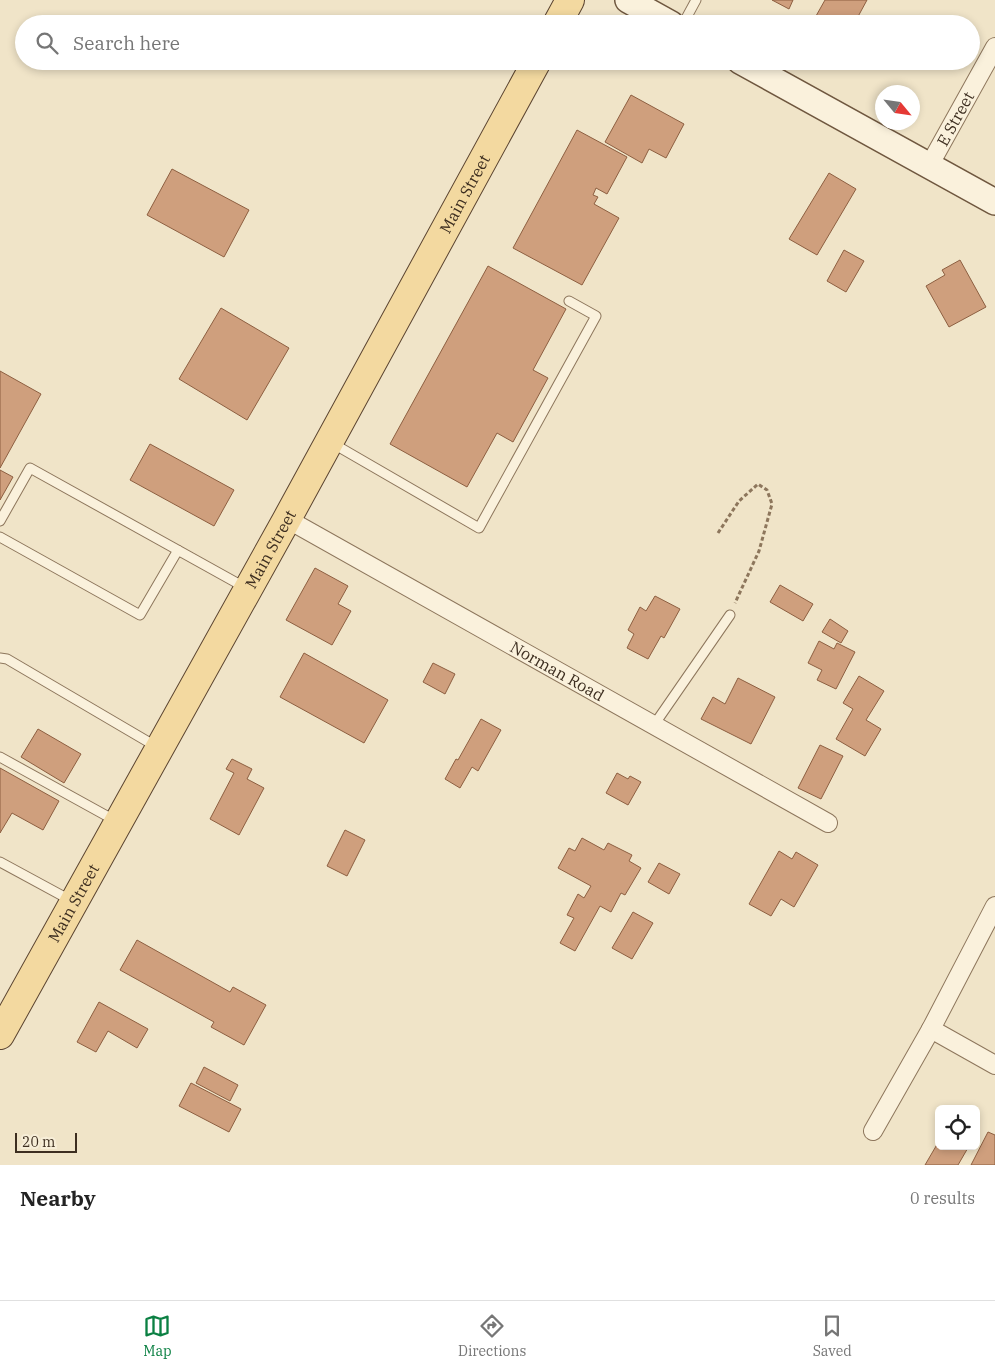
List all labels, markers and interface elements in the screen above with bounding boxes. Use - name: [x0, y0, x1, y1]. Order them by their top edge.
- search box: [15, 15, 980, 70]
- icon: search: [33, 29, 61, 57]
- text: Search here: [73, 31, 180, 55]
- north arrow: [875, 85, 920, 130]
- street label: E Street: [932, 88, 978, 149]
- street label: Main Street: [435, 151, 494, 237]
- street label: Main Street: [240, 506, 300, 592]
- street label: Norman Road: [507, 637, 608, 705]
- street label: Main Street: [44, 860, 103, 946]
- map controls: [935, 1105, 980, 1150]
- button: locate: [935, 1105, 980, 1150]
- scale bar: [15, 1130, 78, 1153]
- text: 20 m: [22, 1133, 55, 1151]
- text: Nearby: [20, 1184, 96, 1212]
- text: 0 results: [910, 1188, 975, 1208]
- tab: Map: [143, 1312, 172, 1360]
- tab: Directions: [458, 1312, 526, 1360]
- tab: Saved: [813, 1312, 852, 1360]

